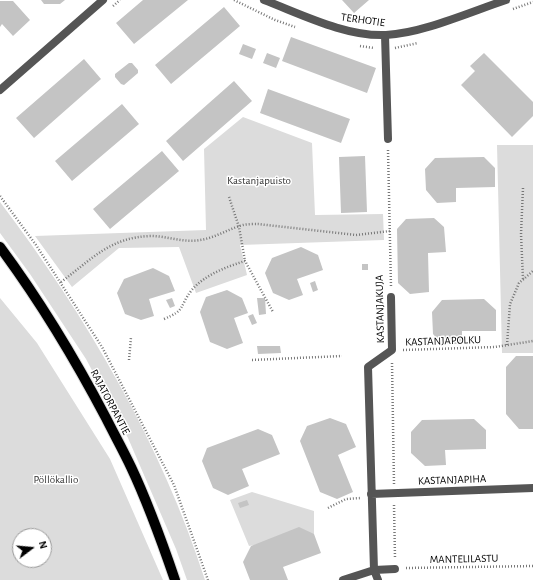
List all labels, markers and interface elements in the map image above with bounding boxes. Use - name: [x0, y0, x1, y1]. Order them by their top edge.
- street label: TERHOTIE: [340, 10, 386, 30]
- park label: Kastanjapuisto: [227, 174, 291, 188]
- street label: KASTANJAKUJA: [373, 275, 387, 343]
- street label: KASTANJAPOLKU: [405, 333, 481, 349]
- street label: RAJATORPANTIE: [87, 367, 133, 437]
- street label: KASTANJAPIHA: [418, 472, 486, 488]
- park label: Pöllökallio: [34, 473, 78, 487]
- north arrow: [12, 528, 52, 568]
- text: N: [37, 540, 49, 550]
- street label: MANTELILASTU: [429, 552, 499, 566]

